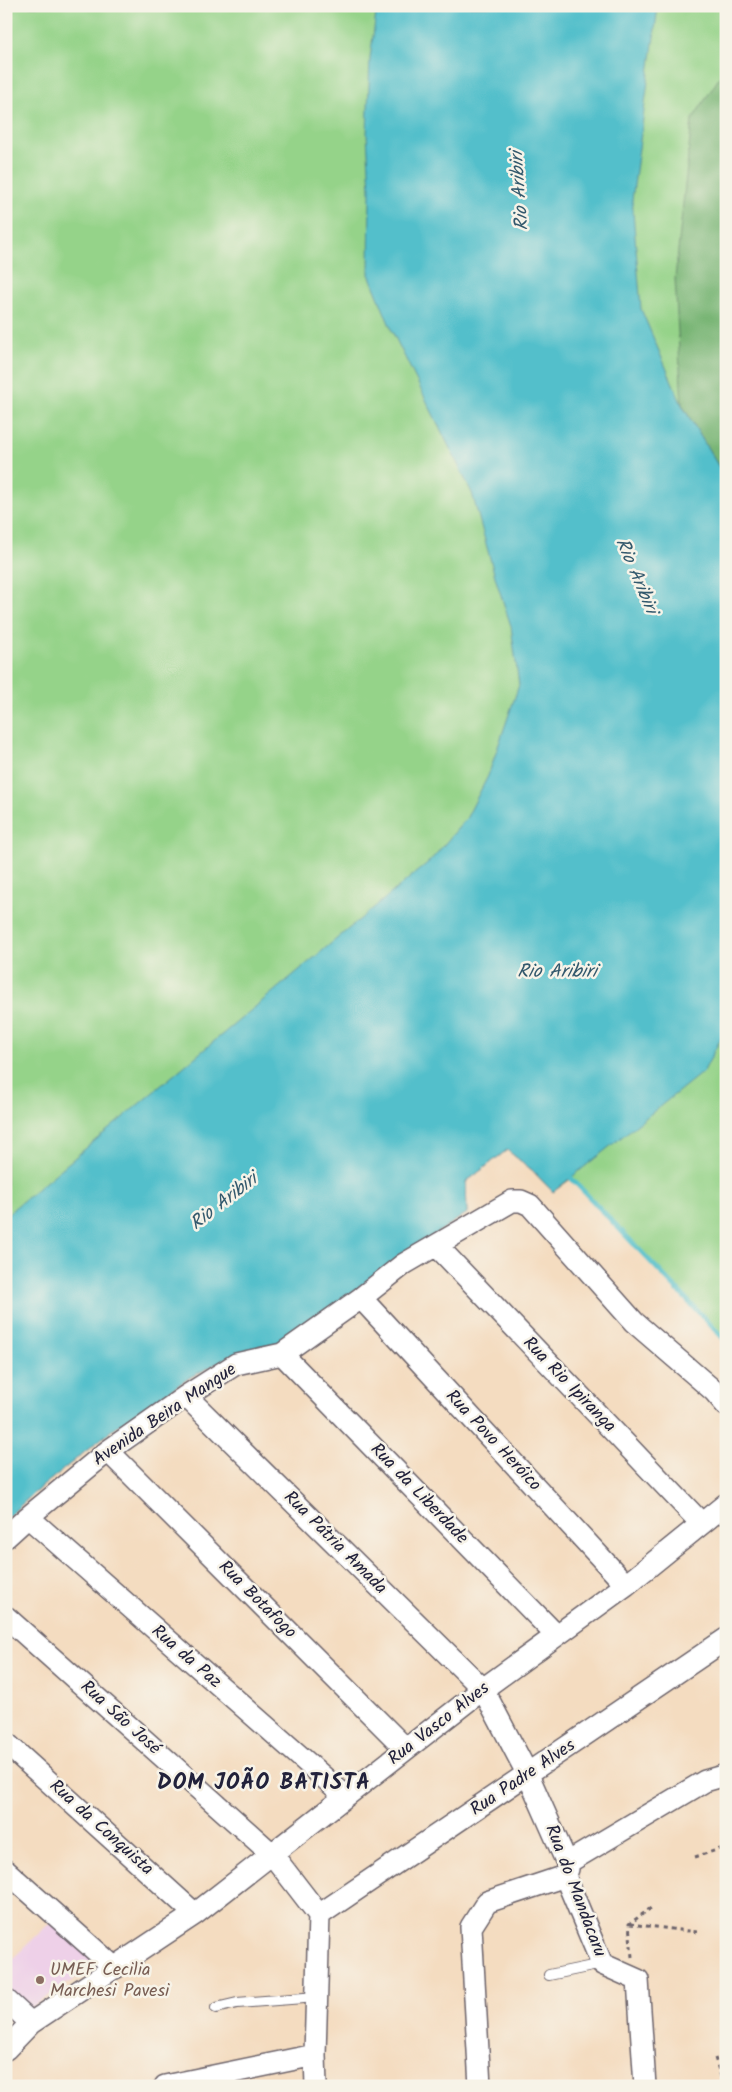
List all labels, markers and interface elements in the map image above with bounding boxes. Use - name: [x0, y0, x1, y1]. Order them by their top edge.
- water label: Rio Aribiri: [502, 146, 538, 232]
- water label: Rio Aribiri: [607, 534, 667, 623]
- water label: Rio Aribiri: [517, 957, 601, 987]
- water label: Rio Aribiri: [183, 1163, 268, 1238]
- street label: Rua Rio Ipiranga: [515, 1330, 623, 1440]
- street label: Avenida Beira Mangue: [87, 1356, 243, 1474]
- street label: Rua Povo Heróico: [438, 1383, 548, 1499]
- street label: Rua da Liberdade: [363, 1437, 475, 1551]
- street label: Rua Pátria Amada: [276, 1484, 394, 1602]
- street label: Rua Botafogo: [211, 1554, 303, 1646]
- street label: Rua da Paz: [144, 1618, 228, 1696]
- street label: Rua São José: [73, 1674, 168, 1763]
- street label: Rua Vasco Alves: [382, 1675, 496, 1773]
- street label: Rua Padre Alves: [464, 1732, 582, 1824]
- district label: DOM JOÃO BATISTA: [157, 1766, 371, 1801]
- street label: Rua da Conquista: [42, 1773, 160, 1883]
- street label: Rua do Mandacaru: [536, 1820, 614, 1962]
- place label: UMEF Cecilia Marchesi Pavesi: [50, 1956, 170, 2006]
- marker: UMEF Cecilia Marchesi Pavesi: [34, 1974, 46, 1986]

